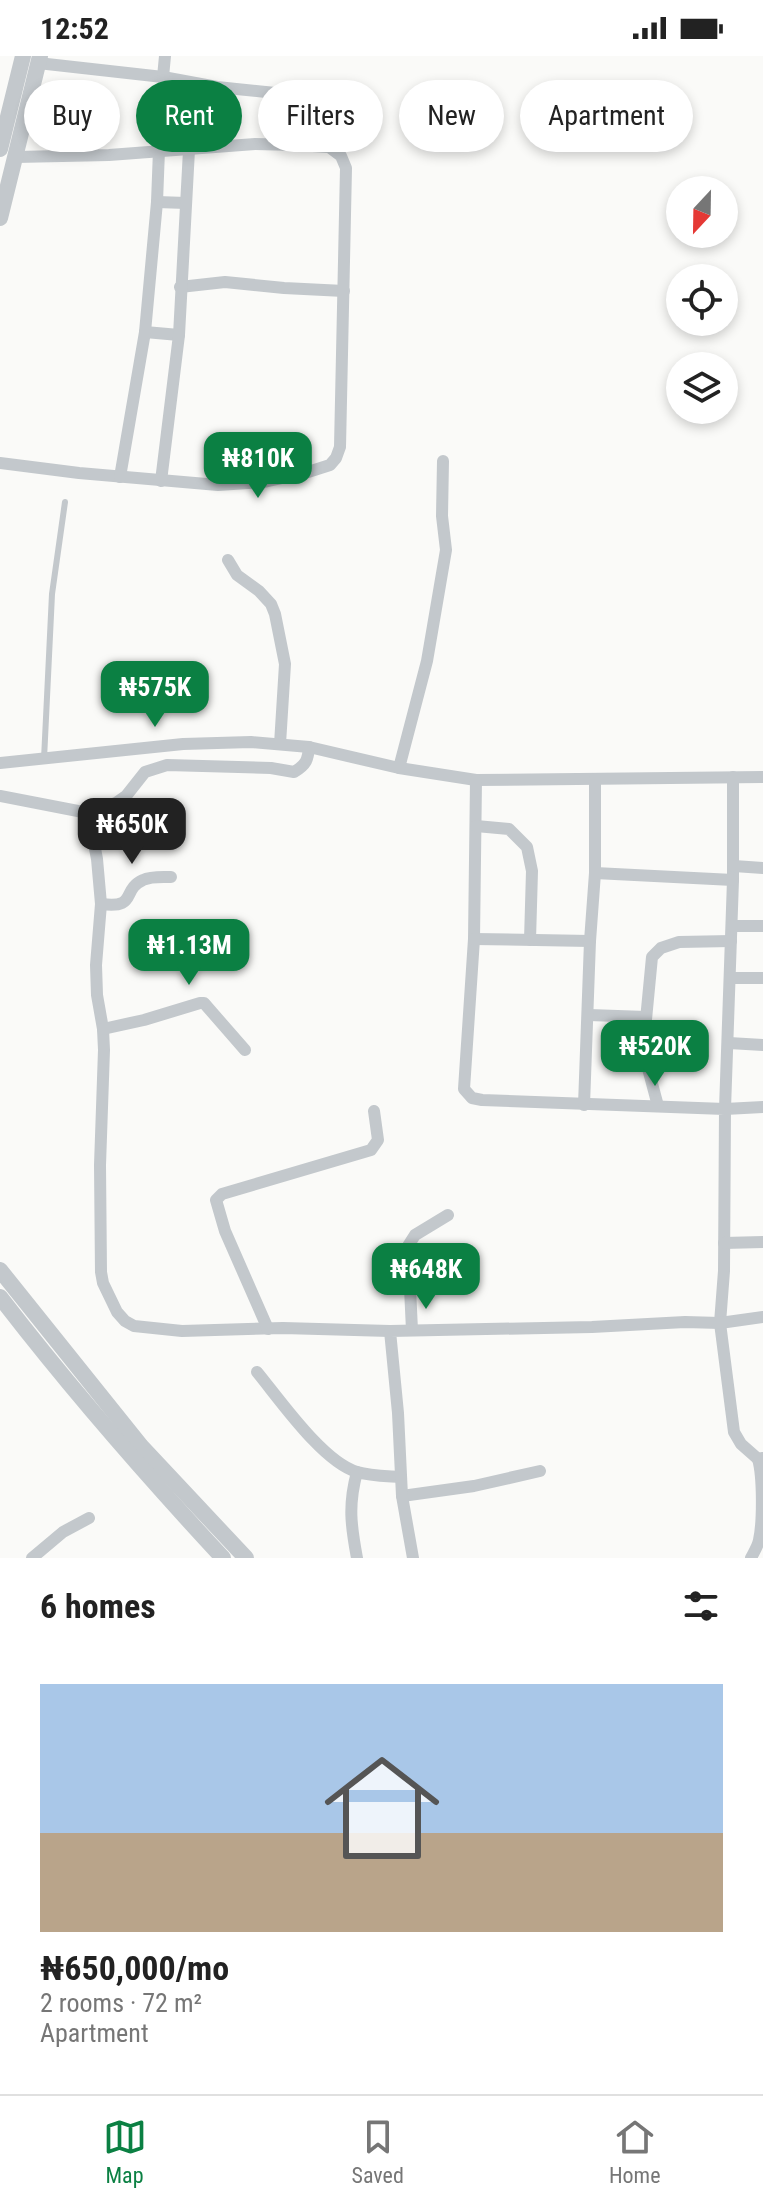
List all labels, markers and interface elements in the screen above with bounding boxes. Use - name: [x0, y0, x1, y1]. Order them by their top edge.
- text: 12:52: [40, 11, 109, 46]
- chip: Buy: [24, 80, 120, 152]
- chip: Rent: [136, 80, 242, 152]
- chip: Filters: [258, 80, 383, 152]
- chip: New: [399, 80, 504, 152]
- chip: Apartment: [520, 80, 693, 152]
- north arrow: [666, 176, 738, 248]
- map controls: [666, 176, 738, 424]
- button: locate: [666, 264, 738, 336]
- button: layers: [666, 352, 738, 424]
- pin: ₦810K: [202, 432, 314, 500]
- text: ₦810K: [222, 443, 294, 473]
- pin: ₦575K: [99, 661, 211, 729]
- text: ₦575K: [119, 672, 191, 702]
- pin: ₦650K: [76, 798, 188, 866]
- text: ₦650K: [96, 809, 168, 839]
- pin: ₦1.13M: [124, 919, 254, 987]
- text: ₦1.13M: [146, 930, 232, 960]
- pin: ₦520K: [599, 1020, 711, 1088]
- text: ₦520K: [619, 1031, 691, 1061]
- pin: ₦648K: [370, 1243, 482, 1311]
- text: ₦648K: [390, 1254, 462, 1284]
- icon: filters: [679, 1584, 723, 1628]
- text: 6 homes: [40, 1586, 156, 1626]
- icon: home: [310, 1736, 454, 1880]
- text: ₦650,000/mo: [40, 1948, 229, 1988]
- text: 2 rooms · 72 m²: [40, 1988, 202, 2018]
- text: Apartment: [40, 2018, 149, 2048]
- tab: Map: [103, 2115, 147, 2188]
- tab: Saved: [352, 2115, 404, 2188]
- tab: Home: [609, 2115, 660, 2188]

